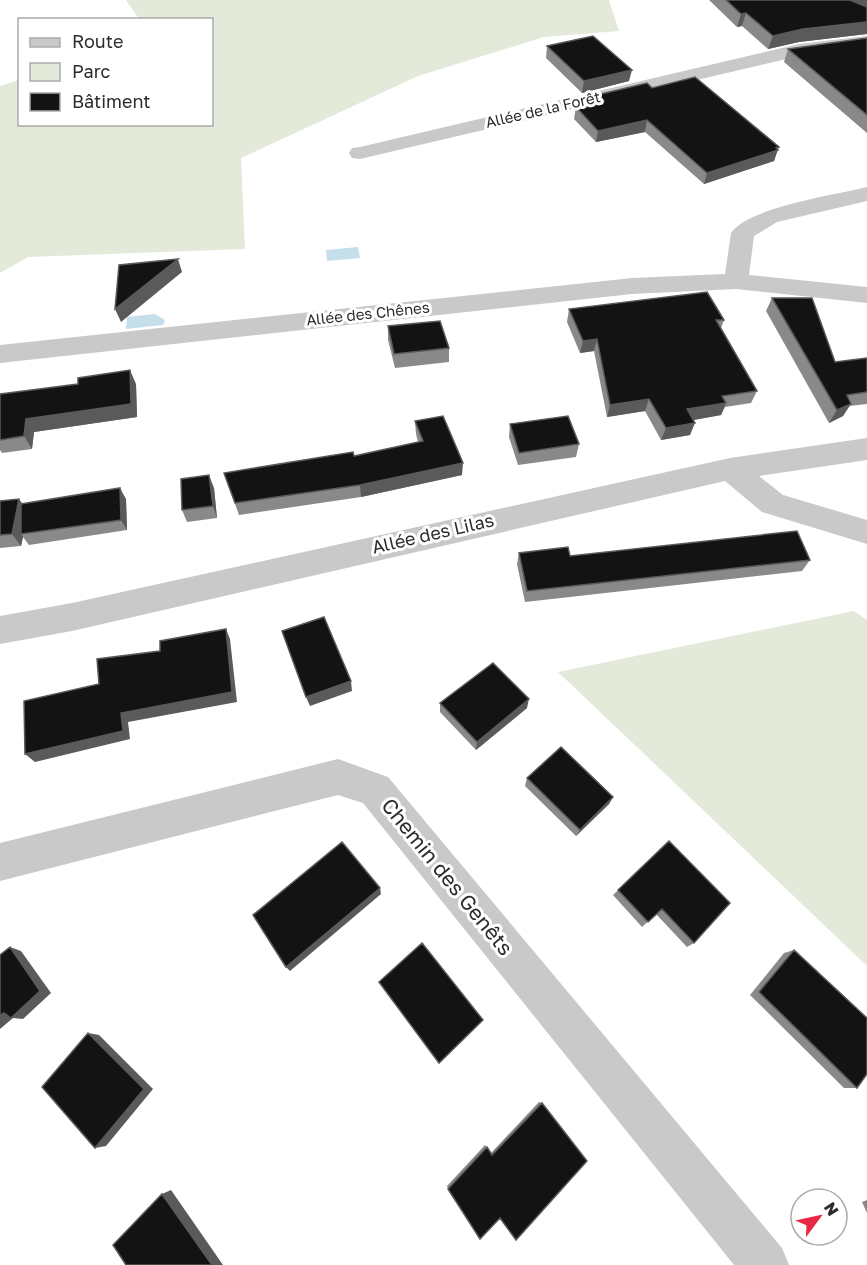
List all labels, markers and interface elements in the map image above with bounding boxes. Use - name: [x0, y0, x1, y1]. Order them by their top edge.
- legend: [18, 18, 213, 126]
- text: Route: [72, 30, 123, 52]
- text: Parc: [72, 60, 111, 82]
- street label: Allée de la Forêt: [484, 87, 602, 131]
- text: Bâtiment: [72, 90, 151, 112]
- street label: Allée des Chênes: [305, 298, 431, 328]
- street label: Allée des Lilas: [370, 508, 496, 558]
- street label: Chemin des Genêts: [376, 792, 519, 960]
- north arrow: [789, 1187, 849, 1247]
- text: N: [820, 1198, 843, 1219]

